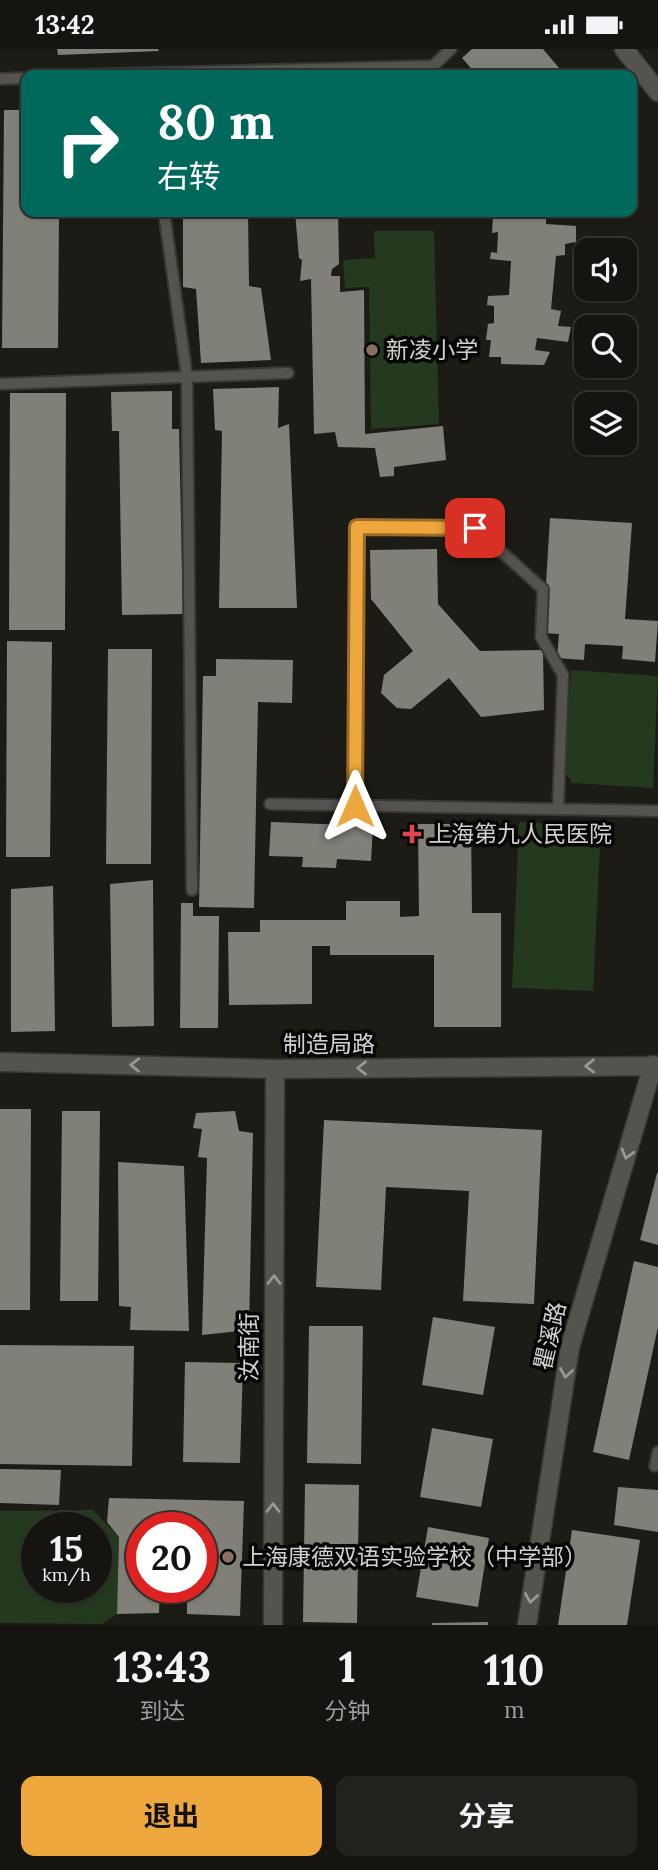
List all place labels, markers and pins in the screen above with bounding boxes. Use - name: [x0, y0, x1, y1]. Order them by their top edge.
- place label: 新凌小学: [386, 335, 478, 364]
- marker: 新凌小学: [364, 342, 380, 358]
- pin: [445, 498, 505, 558]
- place label: 上海第九人民医院: [428, 819, 612, 848]
- marker: 上海第九人民医院: [402, 824, 422, 844]
- place label: 上海康德双语实验学校（中学部）: [242, 1542, 587, 1571]
- marker: 上海康德双语实验学校（中学部）: [220, 1549, 236, 1565]

